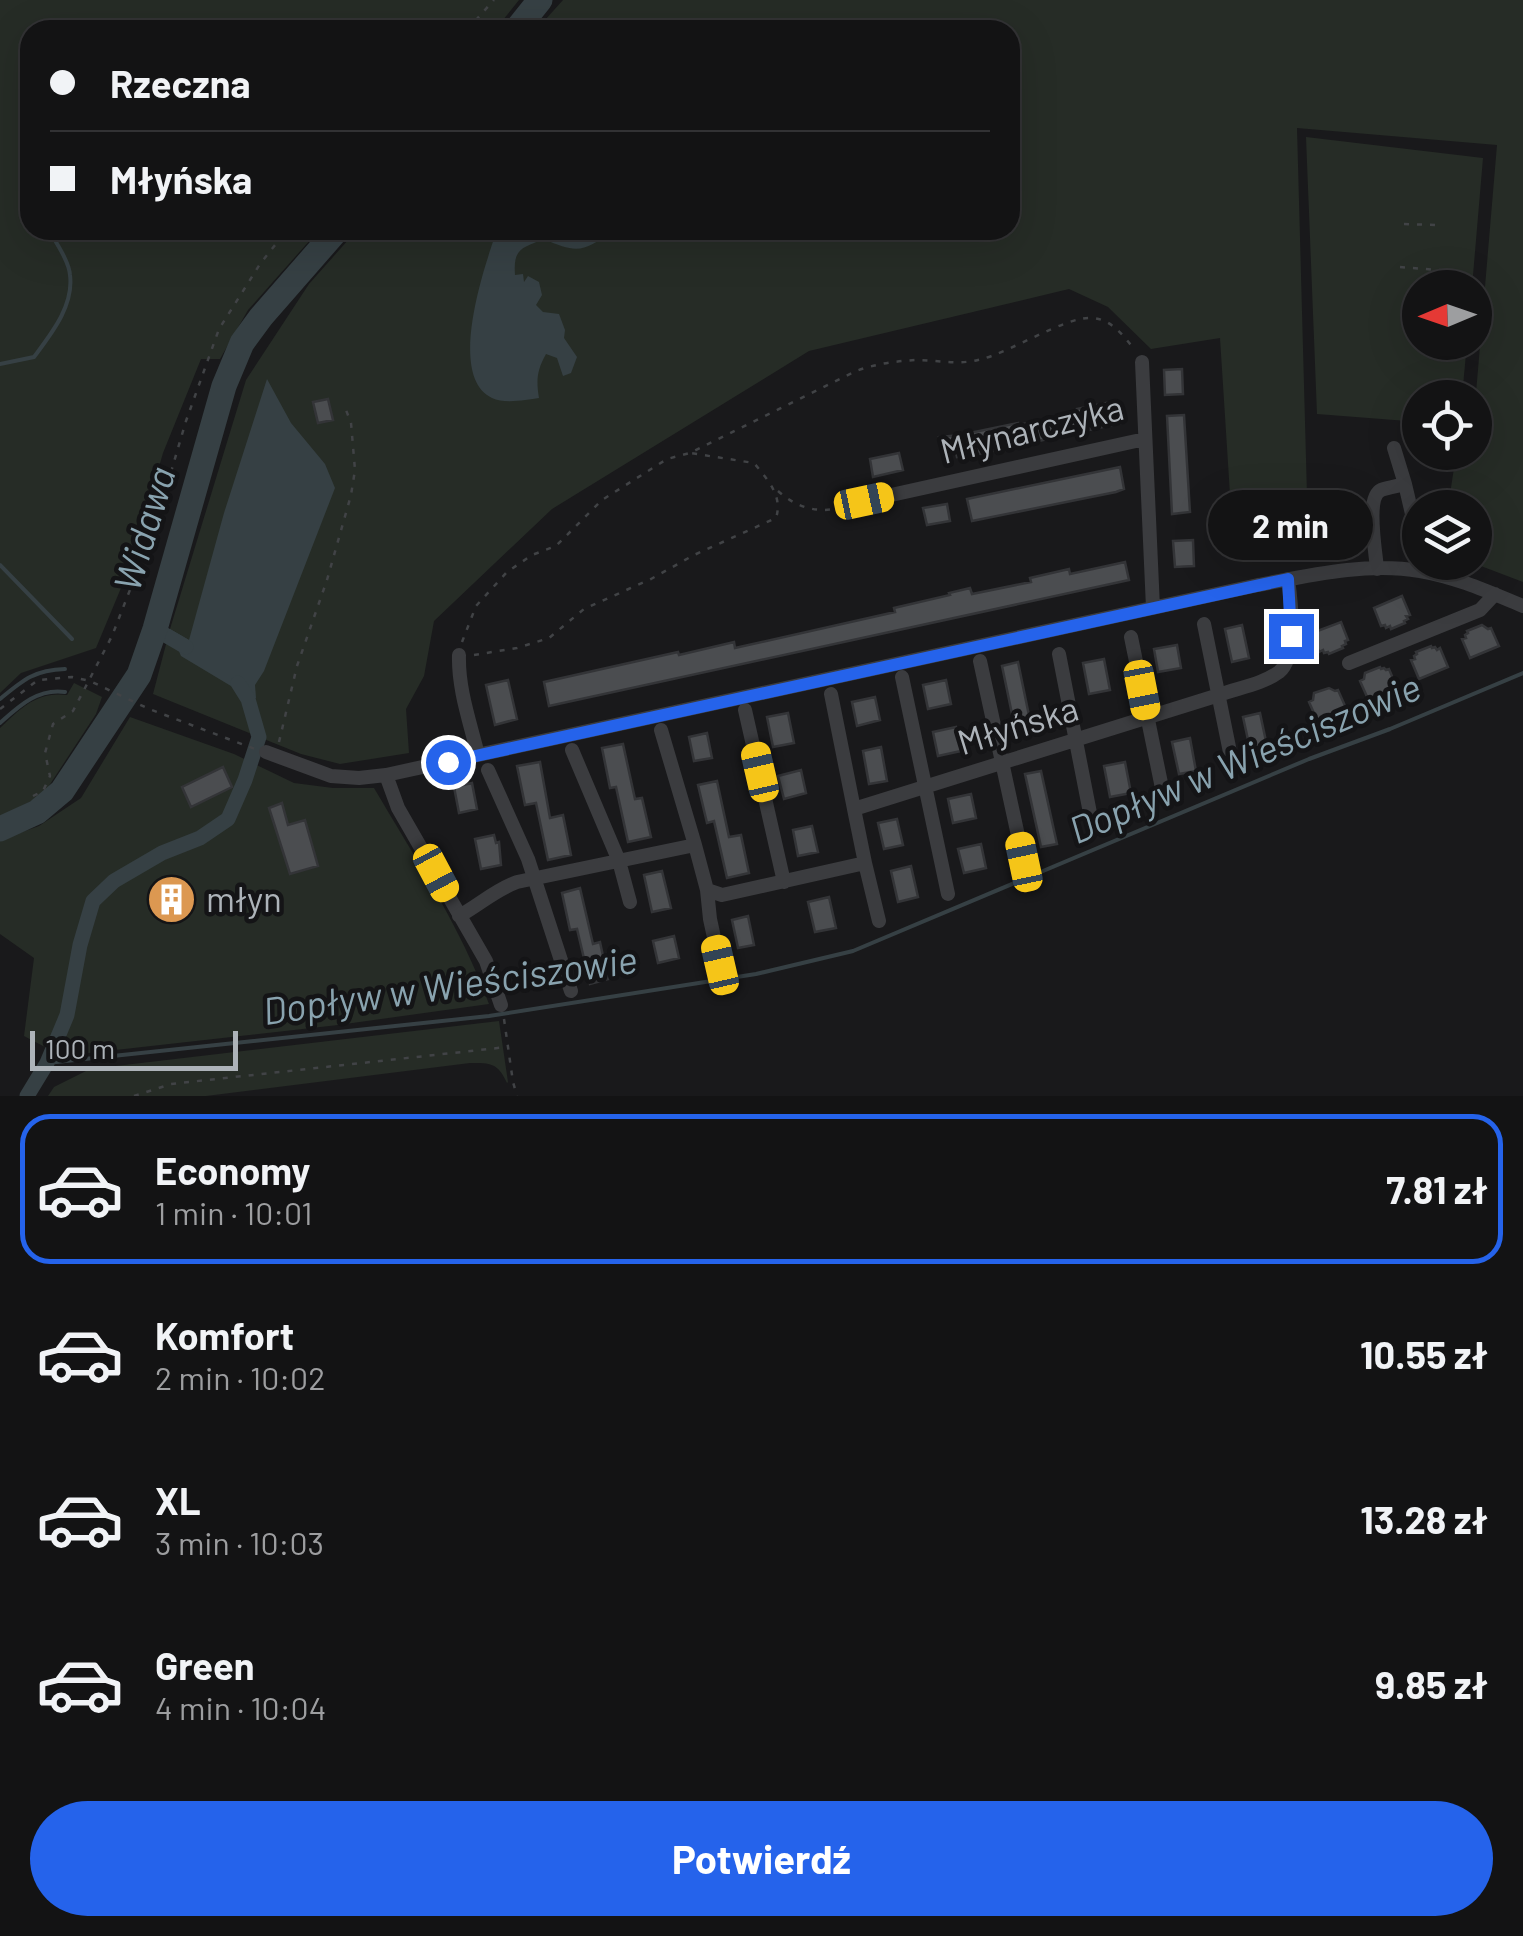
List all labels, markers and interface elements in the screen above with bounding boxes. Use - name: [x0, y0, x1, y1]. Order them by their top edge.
- text: Rzeczna: [110, 60, 251, 106]
- text: Młyńska: [110, 156, 252, 202]
- north arrow: [1402, 270, 1492, 360]
- map controls: [1402, 270, 1492, 580]
- button: locate: [1402, 380, 1492, 470]
- street label: Młynarczyka: [935, 385, 1128, 471]
- water label: Widawa: [102, 461, 184, 596]
- car: [832, 480, 896, 522]
- button: layers: [1402, 490, 1492, 580]
- callout: 2 min: [1208, 491, 1374, 561]
- text: 2 min: [1252, 506, 1329, 544]
- route end: [1269, 614, 1314, 659]
- car: [1122, 658, 1162, 722]
- water label: Dopływ w Wieściszowie: [1062, 662, 1427, 852]
- street label: Młyńska: [952, 686, 1083, 762]
- car: [739, 739, 781, 805]
- route start: [426, 740, 471, 785]
- car: [1003, 830, 1045, 894]
- car: [409, 839, 463, 907]
- building icon: młyn: [145, 874, 197, 926]
- place label: młyn: [206, 877, 282, 919]
- car: [699, 932, 741, 998]
- water label: Dopływ w Wieściszowie: [260, 935, 640, 1033]
- scale bar: [30, 1026, 238, 1070]
- text: 100 m: [45, 1031, 115, 1065]
- icon: car: [35, 1144, 125, 1234]
- text: Economy: [155, 1147, 310, 1193]
- text: 7.81 zł: [1386, 1166, 1488, 1212]
- text: 1 min · 10:01: [155, 1193, 313, 1231]
- icon: car: [35, 1309, 125, 1399]
- text: Komfort: [155, 1312, 294, 1358]
- text: 10.55 zł: [1360, 1331, 1488, 1377]
- text: 2 min · 10:02: [155, 1358, 325, 1396]
- icon: car: [35, 1474, 125, 1564]
- text: XL: [155, 1477, 201, 1523]
- text: 13.28 zł: [1360, 1496, 1488, 1542]
- text: 3 min · 10:03: [155, 1523, 324, 1561]
- icon: car: [35, 1639, 125, 1729]
- text: Green: [155, 1642, 255, 1688]
- text: 9.85 zł: [1375, 1661, 1488, 1707]
- text: 4 min · 10:04: [155, 1688, 326, 1726]
- button: Potwierdź: [30, 1801, 1493, 1916]

